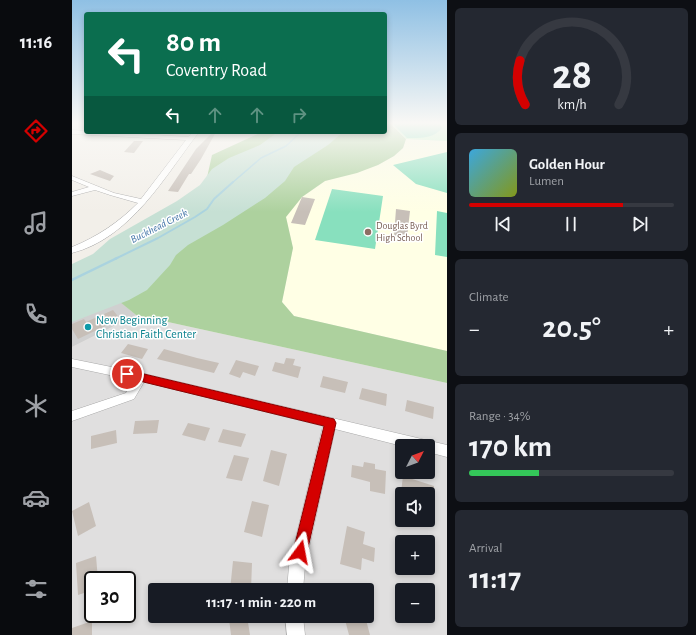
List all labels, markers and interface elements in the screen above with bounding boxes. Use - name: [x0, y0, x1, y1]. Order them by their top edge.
- icon: left: [100, 28, 152, 80]
- text: 80 m: [166, 29, 221, 57]
- text: 11:16: [20, 34, 52, 52]
- text: 28: [551, 55, 592, 96]
- text: Coventry Road: [166, 62, 267, 80]
- text: km/h: [557, 97, 586, 111]
- icon: left: [162, 104, 184, 126]
- icon: ahead: [204, 104, 226, 126]
- icon: ahead: [246, 104, 268, 126]
- icon: right: [288, 104, 310, 126]
- icon: directions: [22, 117, 50, 145]
- text: Golden Hour: [529, 157, 605, 172]
- text: Lumen: [529, 175, 564, 188]
- water label: Buckhead Creek: [129, 207, 189, 245]
- icon: music: [22, 209, 50, 237]
- icon: previous: [492, 213, 514, 235]
- icon: pause: [560, 213, 582, 235]
- icon: next: [629, 213, 651, 235]
- place label: Douglas Byrd High School: [376, 221, 428, 243]
- marker: Douglas Byrd High School: [363, 227, 373, 237]
- text: Climate: [469, 291, 508, 304]
- icon: phone: [22, 300, 50, 328]
- text: 20.5°: [542, 313, 601, 343]
- place label: New Beginning Christian Faith Center: [96, 314, 196, 340]
- text: −: [469, 318, 480, 340]
- text: +: [663, 318, 674, 340]
- marker: New Beginning Christian Faith Center: [83, 322, 93, 332]
- pin: [110, 357, 144, 391]
- icon: arrive: [116, 363, 138, 385]
- icon: climate: [22, 392, 50, 420]
- text: Range · 34%: [469, 410, 530, 423]
- text: 170 km: [469, 432, 552, 462]
- north arrow: [395, 439, 435, 479]
- map controls: [395, 439, 435, 623]
- icon: car: [22, 484, 50, 512]
- button: sound: [395, 487, 435, 527]
- position arrow: [279, 531, 321, 573]
- button: +: [395, 535, 435, 575]
- text: Arrival: [469, 542, 502, 555]
- text: 11:17: [469, 564, 521, 594]
- speed limit sign: 30: [84, 571, 136, 623]
- icon: filters: [22, 575, 50, 603]
- button: −: [395, 583, 435, 623]
- text: 11:17 · 1 min · 220 m: [206, 595, 316, 610]

